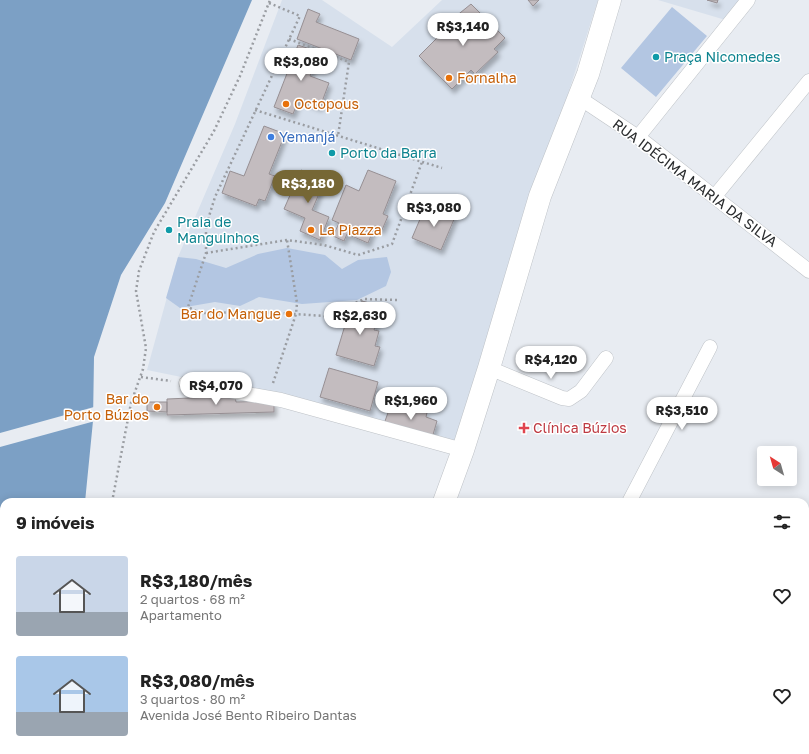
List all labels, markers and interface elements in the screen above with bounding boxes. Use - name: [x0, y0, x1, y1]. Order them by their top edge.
- pin: R$3,140: [426, 13, 500, 47]
- text: R$3,140: [436, 18, 490, 34]
- pin: R$3,080: [264, 48, 338, 82]
- place label: Praça Nicomedes: [664, 48, 781, 65]
- marker: Praça Nicomedes: [651, 52, 661, 62]
- text: R$3,080: [273, 53, 329, 69]
- place label: Fornalha: [457, 69, 517, 86]
- marker: Fornalha: [444, 73, 454, 83]
- place label: Octopous: [294, 95, 359, 112]
- marker: Octopous: [281, 99, 291, 109]
- street label: RUA IDÉCIMA MARIA DA SILVA: [610, 115, 781, 250]
- place label: Yemanjá: [279, 128, 336, 145]
- marker: Yemanjá: [266, 132, 276, 142]
- place label: Porto da Barra: [340, 144, 437, 161]
- marker: Porto da Barra: [327, 148, 337, 158]
- pin: R$3,180: [271, 170, 345, 204]
- text: R$3,180: [281, 175, 335, 191]
- pin: R$3,080: [397, 194, 471, 228]
- text: R$3,080: [406, 199, 462, 215]
- place label: Praia de Manguinhos: [177, 213, 259, 246]
- place label: La Piazza: [319, 221, 382, 238]
- marker: Praia de Manguinhos: [164, 225, 174, 235]
- marker: La Piazza: [306, 225, 316, 235]
- pin: R$2,630: [323, 302, 397, 336]
- place label: Bar do Mangue: [180, 305, 281, 322]
- text: R$2,630: [333, 307, 387, 323]
- marker: Bar do Mangue: [284, 309, 294, 319]
- pin: R$4,120: [514, 346, 588, 380]
- text: R$4,120: [524, 351, 578, 367]
- pin: R$4,070: [179, 372, 253, 406]
- text: R$4,070: [189, 377, 243, 393]
- pin: R$1,960: [374, 387, 448, 421]
- place label: Bar do Porto Búzios: [64, 390, 149, 423]
- text: R$1,960: [384, 392, 438, 408]
- pin: R$3,510: [645, 397, 719, 431]
- marker: Bar do Porto Búzios: [152, 402, 162, 412]
- text: R$3,510: [656, 402, 708, 418]
- place label: Clínica Búzios: [533, 419, 627, 436]
- marker: Clínica Búzios: [518, 422, 530, 434]
- north arrow: [757, 446, 797, 486]
- map controls: [757, 446, 797, 486]
- icon: filters: [771, 511, 793, 533]
- text: 9 imóveis: [16, 512, 95, 533]
- text: R$3,180/mês: [140, 570, 252, 591]
- icon: home: [48, 572, 96, 620]
- icon: heart: [771, 585, 793, 607]
- text: 2 quartos · 68 m²: [140, 591, 245, 607]
- text: Apartamento: [140, 607, 222, 623]
- text: R$3,080/mês: [140, 670, 255, 691]
- icon: home: [48, 672, 96, 720]
- icon: heart: [771, 685, 793, 707]
- text: 3 quartos · 80 m²: [140, 691, 245, 707]
- text: Avenida José Bento Ribeiro Dantas: [140, 707, 357, 723]

